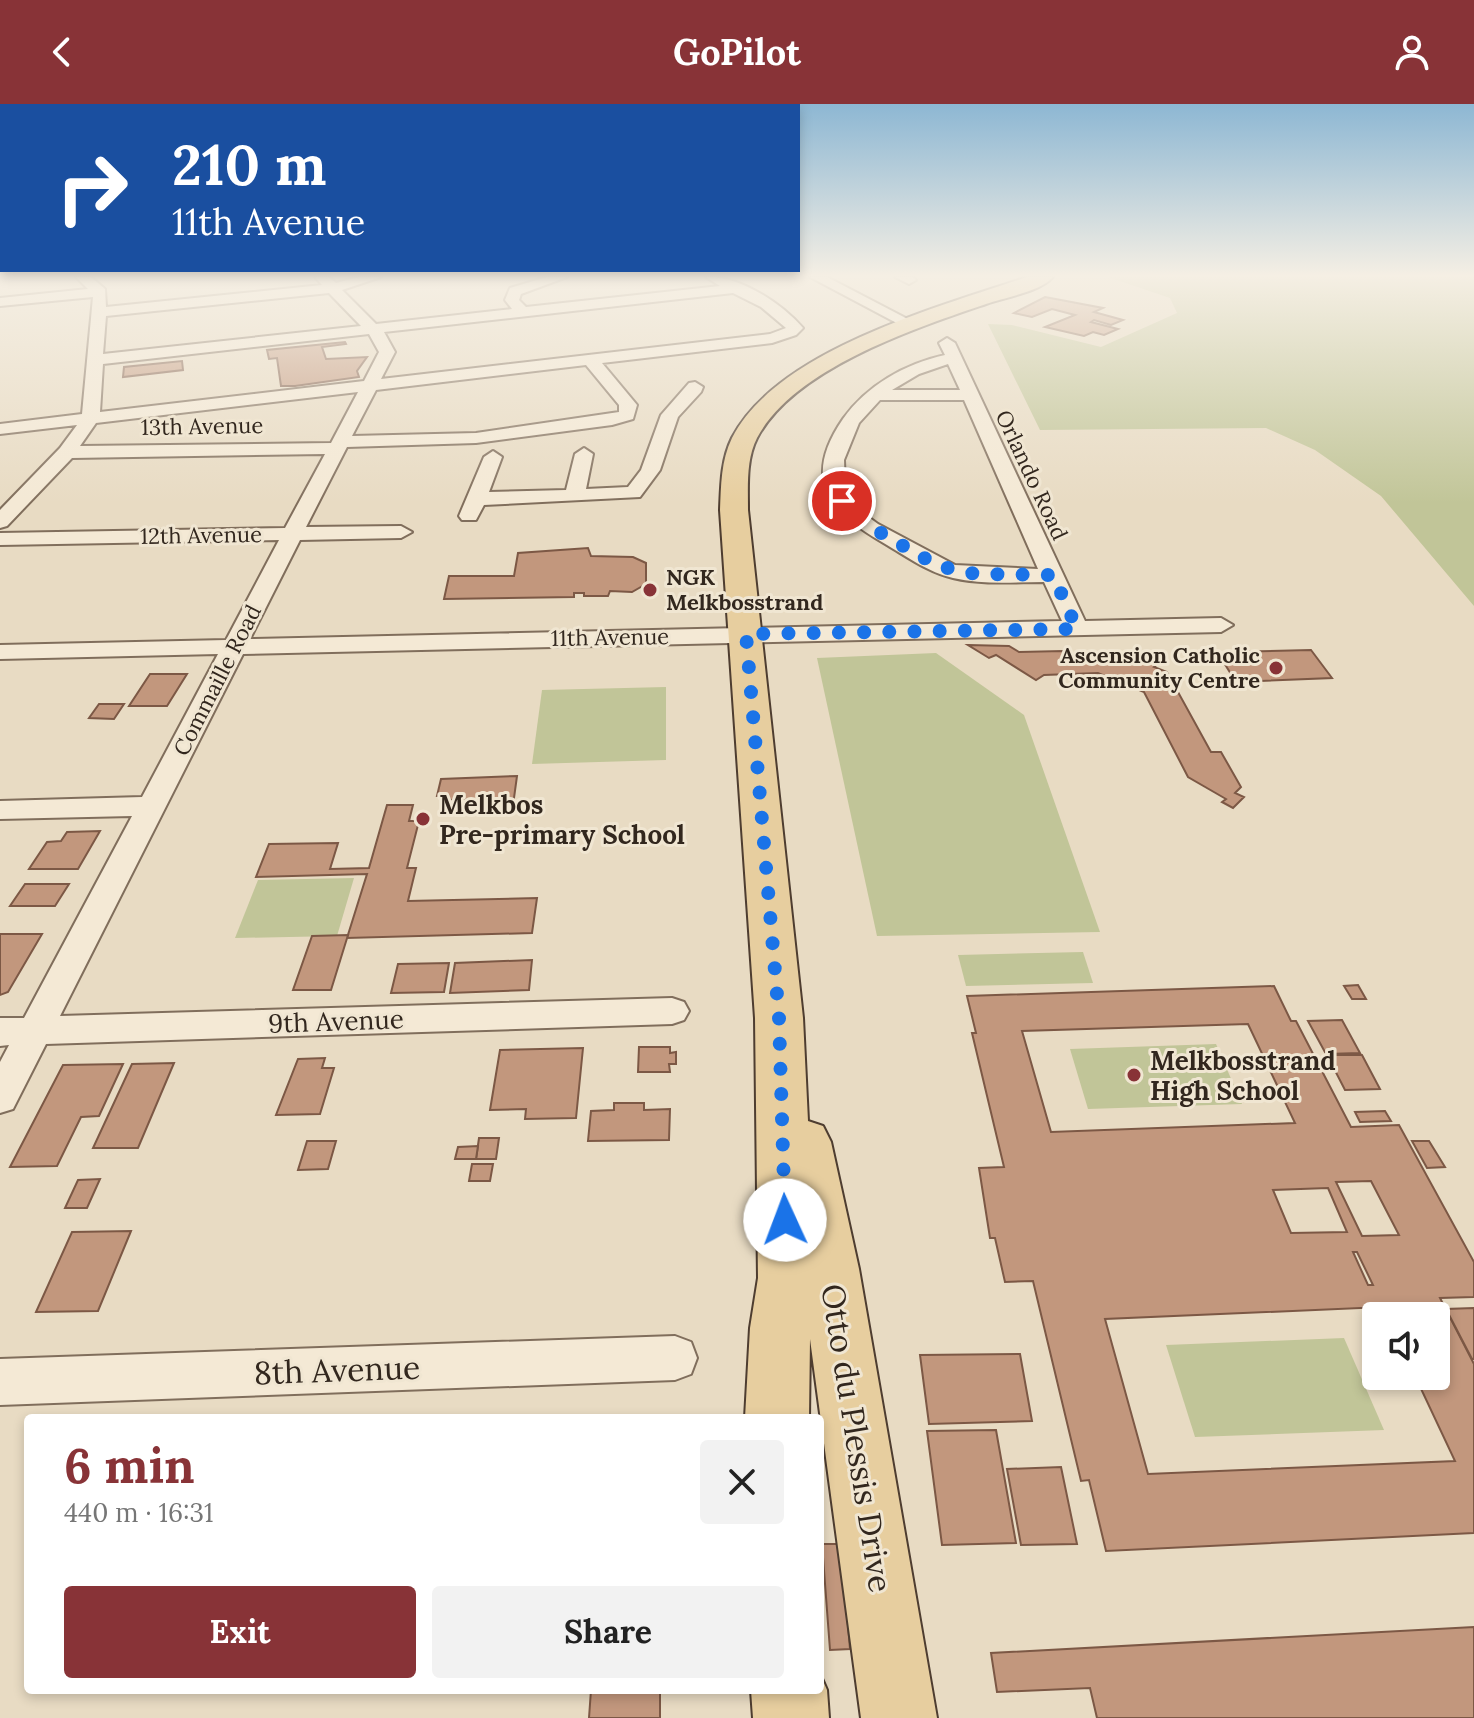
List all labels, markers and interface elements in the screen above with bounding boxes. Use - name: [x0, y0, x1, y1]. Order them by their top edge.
- text: GoPilot: [673, 29, 801, 75]
- icon: back: [40, 30, 84, 74]
- icon: person: [1390, 30, 1434, 74]
- text: 210 m: [172, 129, 326, 200]
- icon: right: [40, 136, 144, 240]
- text: 11th Avenue: [172, 199, 365, 245]
- street label: Orlando Road: [990, 405, 1074, 545]
- street label: 13th Avenue: [141, 411, 264, 441]
- pin: [808, 467, 876, 535]
- icon: arrive: [820, 479, 864, 523]
- street label: 12th Avenue: [140, 520, 262, 550]
- place label: NGK Melkbosstrand: [666, 563, 823, 616]
- marker: NGK Melkbosstrand: [641, 581, 659, 599]
- street label: Commaille Road: [167, 600, 267, 760]
- street label: 11th Avenue: [551, 622, 669, 652]
- place label: Ascension Catholic Community Centre: [1058, 641, 1261, 694]
- marker: Ascension Catholic Community Centre: [1267, 659, 1285, 677]
- place label: Melkbos Pre-primary School: [439, 788, 685, 851]
- marker: Melkbos Pre-primary School: [414, 810, 432, 828]
- street label: 9th Avenue: [268, 1002, 404, 1040]
- place label: Melkbosstrand High School: [1150, 1044, 1336, 1107]
- marker: Melkbosstrand High School: [1125, 1066, 1143, 1084]
- position arrow: [743, 1178, 827, 1262]
- street label: Otto du Plessis Drive: [812, 1281, 902, 1595]
- map controls: [1362, 1302, 1450, 1390]
- button: sound: [1362, 1302, 1450, 1390]
- street label: 8th Avenue: [253, 1347, 421, 1393]
- text: 6 min: [64, 1435, 195, 1496]
- button: close: [700, 1440, 784, 1524]
- text: 440 m · 16:31: [64, 1496, 214, 1529]
- button: Exit: [64, 1586, 416, 1678]
- button: Share: [432, 1586, 784, 1678]

